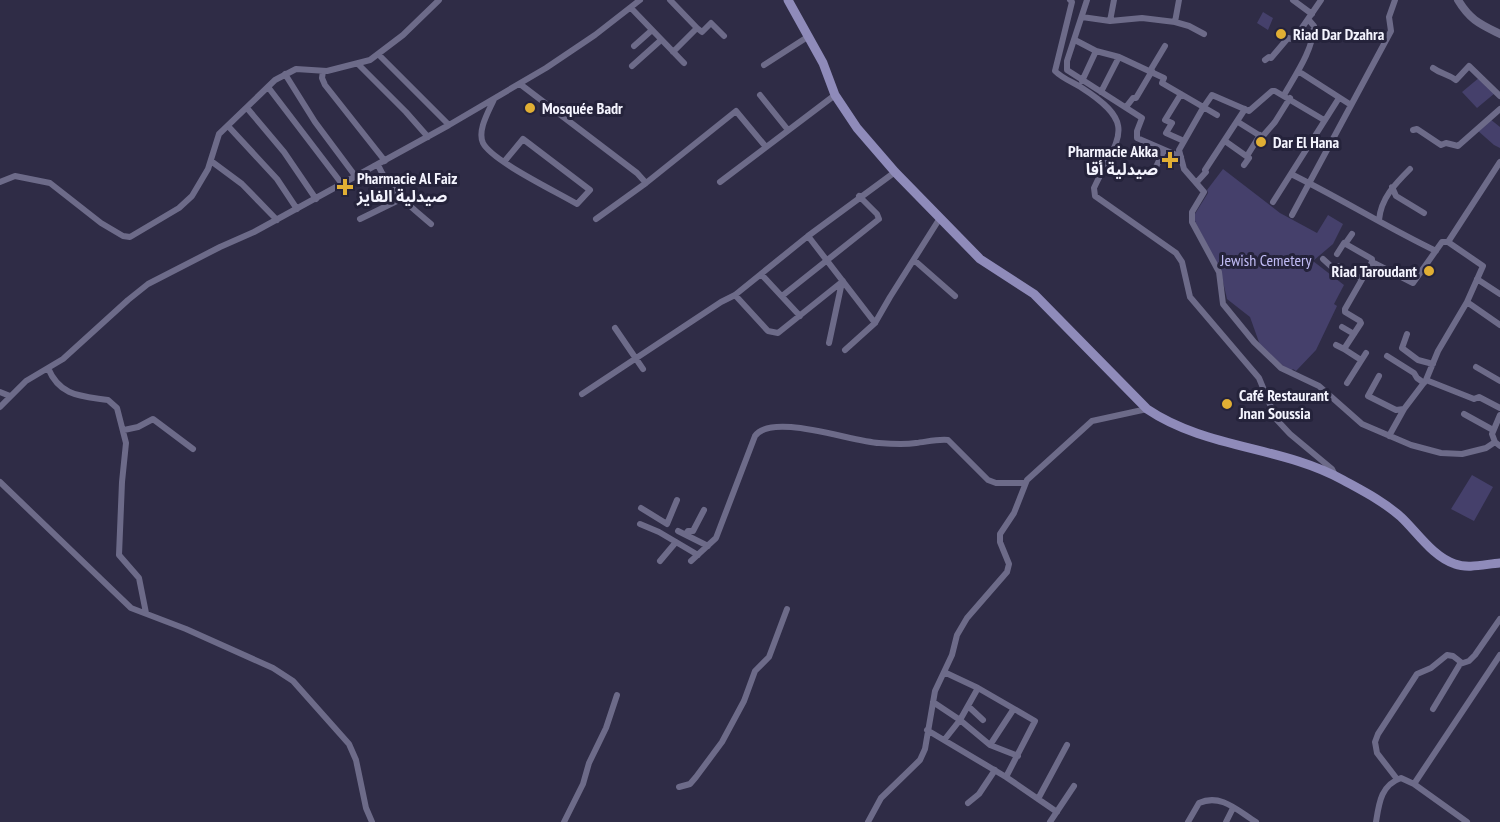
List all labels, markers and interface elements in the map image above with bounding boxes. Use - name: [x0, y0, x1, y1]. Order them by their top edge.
- place label: Riad Dar Dzahra: [1293, 24, 1385, 44]
- marker: Riad Dar Dzahra: [1274, 27, 1288, 41]
- place label: Mosquée Badr: [542, 98, 623, 118]
- marker: Mosquée Badr: [523, 101, 537, 115]
- place label: Dar El Hana: [1273, 132, 1340, 152]
- marker: Dar El Hana: [1254, 135, 1268, 149]
- place label: Pharmacie Akka صيدلية أقا: [1068, 141, 1158, 179]
- marker: Pharmacie Akka صيدلية أقا: [1163, 153, 1177, 167]
- place label: Pharmacie Al Faiz صيدلية الفايز: [356, 168, 457, 206]
- marker: Pharmacie Al Faiz صيدلية الفايز: [338, 180, 352, 194]
- park label: Jewish Cemetery: [1220, 250, 1311, 270]
- place label: Riad Taroudant: [1331, 261, 1417, 281]
- marker: Riad Taroudant: [1422, 264, 1436, 278]
- place label: Café Restaurant Jnan Soussia: [1238, 385, 1329, 423]
- marker: Café Restaurant Jnan Soussia: [1220, 397, 1234, 411]

